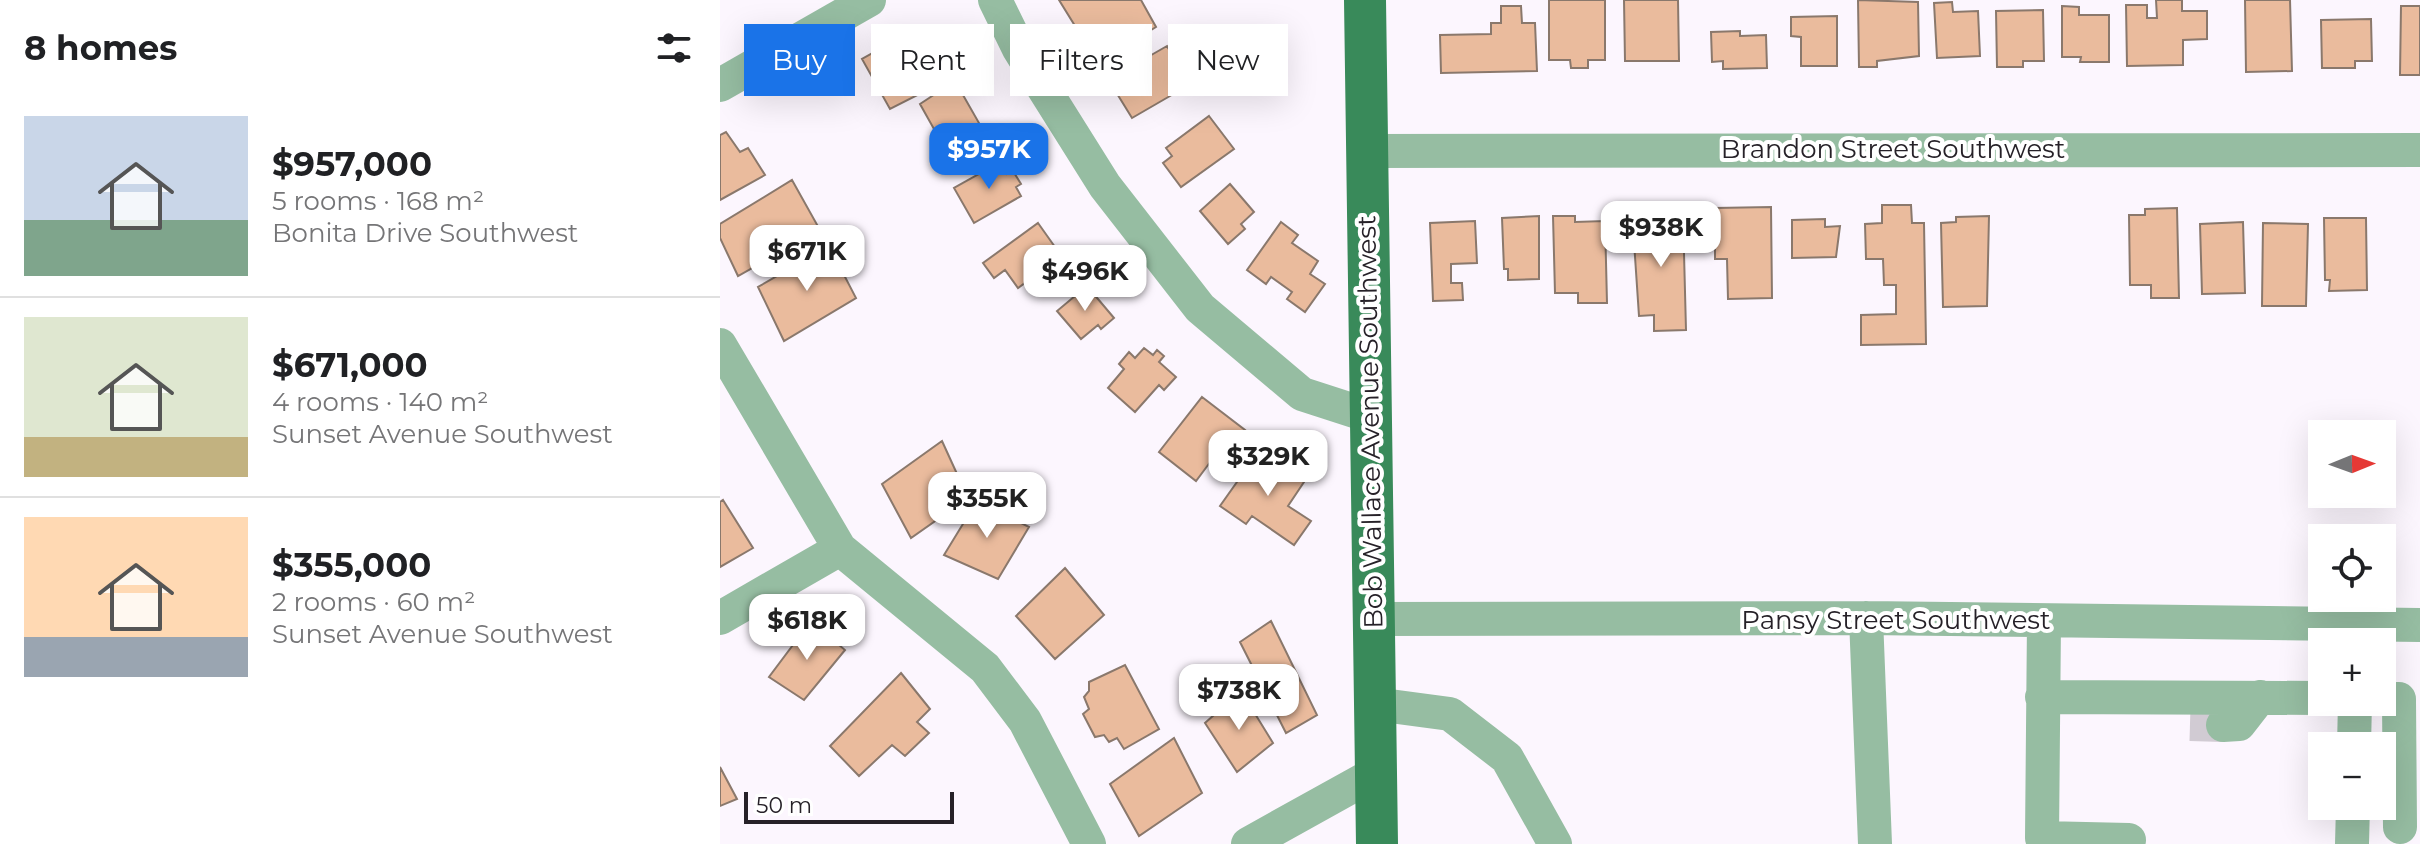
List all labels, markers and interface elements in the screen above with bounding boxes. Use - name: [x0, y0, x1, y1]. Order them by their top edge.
- chip: Buy: [744, 24, 855, 96]
- chip: Rent: [871, 24, 994, 96]
- chip: Filters: [1010, 24, 1152, 96]
- chip: New: [1168, 24, 1288, 96]
- icon: filters: [652, 26, 696, 70]
- text: 8 homes: [24, 27, 177, 69]
- pin: $957K: [933, 123, 1045, 191]
- text: $957K: [947, 133, 1031, 165]
- street label: Brandon Street Southwest: [1721, 133, 2065, 165]
- text: $957,000: [272, 143, 432, 185]
- icon: home: [88, 148, 184, 244]
- text: 5 rooms · 168 m²: [272, 185, 484, 217]
- pin: $938K: [1605, 201, 1717, 269]
- text: $938K: [1619, 211, 1703, 243]
- street label: Bob Wallace Avenue Southwest: [1350, 215, 1390, 629]
- text: Bonita Drive Southwest: [272, 217, 578, 249]
- pin: $671K: [751, 225, 863, 293]
- text: $671K: [768, 235, 846, 267]
- pin: $496K: [1029, 245, 1141, 313]
- text: $496K: [1041, 255, 1129, 287]
- text: $671,000: [272, 344, 428, 386]
- icon: home: [88, 349, 184, 445]
- text: 4 rooms · 140 m²: [272, 386, 489, 418]
- text: Sunset Avenue Southwest: [272, 418, 613, 450]
- north arrow: [2308, 420, 2396, 508]
- map controls: [2308, 420, 2396, 820]
- pin: $329K: [1212, 430, 1324, 498]
- text: $329K: [1227, 440, 1309, 472]
- pin: $355K: [931, 472, 1043, 540]
- text: $355K: [946, 482, 1028, 514]
- button: locate: [2308, 524, 2396, 612]
- text: $355,000: [272, 544, 431, 586]
- icon: home: [88, 549, 184, 645]
- text: 2 rooms · 60 m²: [272, 586, 475, 618]
- pin: $618K: [751, 594, 863, 662]
- text: $618K: [767, 604, 847, 636]
- street label: Pansy Street Southwest: [1741, 604, 2051, 636]
- text: Sunset Avenue Southwest: [272, 618, 613, 650]
- button: +: [2308, 628, 2396, 716]
- pin: $738K: [1183, 664, 1295, 732]
- text: $738K: [1197, 674, 1281, 706]
- button: −: [2308, 732, 2396, 820]
- scale bar: [744, 788, 954, 824]
- text: 50 m: [756, 792, 812, 819]

